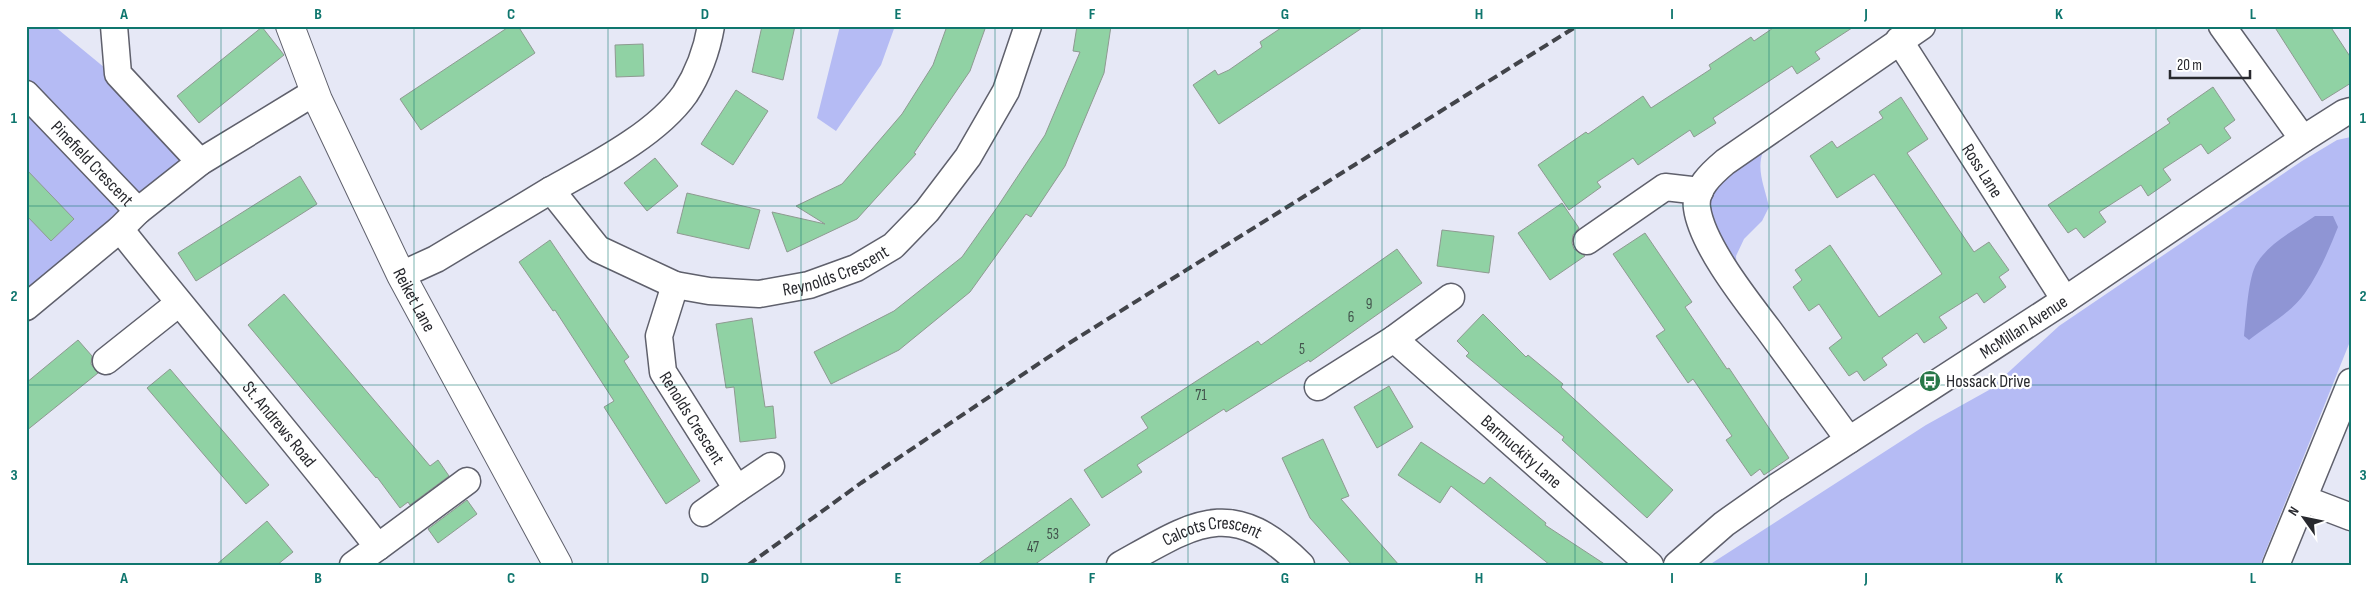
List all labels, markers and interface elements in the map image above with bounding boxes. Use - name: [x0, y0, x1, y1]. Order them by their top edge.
- text: A: [119, 5, 128, 24]
- text: B: [314, 5, 322, 24]
- text: C: [507, 5, 515, 24]
- text: D: [701, 5, 709, 24]
- text: E: [895, 5, 902, 24]
- text: F: [1089, 5, 1096, 24]
- text: G: [1281, 5, 1289, 24]
- text: H: [1475, 5, 1483, 24]
- text: I: [1670, 5, 1674, 24]
- text: J: [1863, 5, 1868, 24]
- text: K: [2055, 5, 2063, 24]
- text: L: [2250, 5, 2257, 24]
- scale bar: [2170, 48, 2250, 80]
- text: 20 m: [2177, 56, 2202, 75]
- text: 1: [11, 109, 18, 128]
- text: 1: [2360, 109, 2367, 128]
- street label: Pinefield Crescent: [46, 117, 138, 211]
- street label: Ross Lane: [1957, 140, 2007, 202]
- street label: Reynolds Crescent: [781, 241, 893, 301]
- street label: Reiket Lane: [388, 265, 440, 336]
- text: 2: [10, 287, 18, 306]
- text: 2: [2359, 287, 2367, 306]
- street label: McMillan Avenue: [1976, 291, 2072, 363]
- house number: 9: [1366, 295, 1372, 314]
- house number: 6: [1348, 308, 1354, 327]
- house number: 5: [1299, 340, 1305, 359]
- street label: Renolds Crescent: [654, 368, 729, 469]
- bus stop icon: Hossack Drive: [1918, 369, 1942, 393]
- place label: Hossack Drive: [1946, 371, 2031, 392]
- street label: St. Andrews Road: [238, 377, 320, 472]
- house number: 71: [1195, 386, 1207, 405]
- street label: Barmuckity Lane: [1476, 411, 1566, 493]
- text: 3: [10, 466, 18, 485]
- text: 3: [2359, 466, 2367, 485]
- north arrow: [2280, 494, 2330, 544]
- text: N: [2284, 503, 2303, 519]
- street label: Calcots Crescent: [1159, 513, 1266, 551]
- house number: 53: [1047, 525, 1059, 544]
- house number: 47: [1027, 538, 1039, 557]
- text: A: [119, 569, 128, 588]
- text: B: [314, 569, 322, 588]
- text: C: [507, 569, 515, 588]
- text: D: [701, 569, 709, 588]
- text: E: [895, 569, 902, 588]
- text: F: [1089, 569, 1096, 588]
- text: G: [1281, 569, 1289, 588]
- text: H: [1475, 569, 1483, 588]
- text: I: [1670, 569, 1674, 588]
- text: J: [1863, 569, 1868, 588]
- text: K: [2055, 569, 2063, 588]
- text: L: [2250, 569, 2257, 588]

